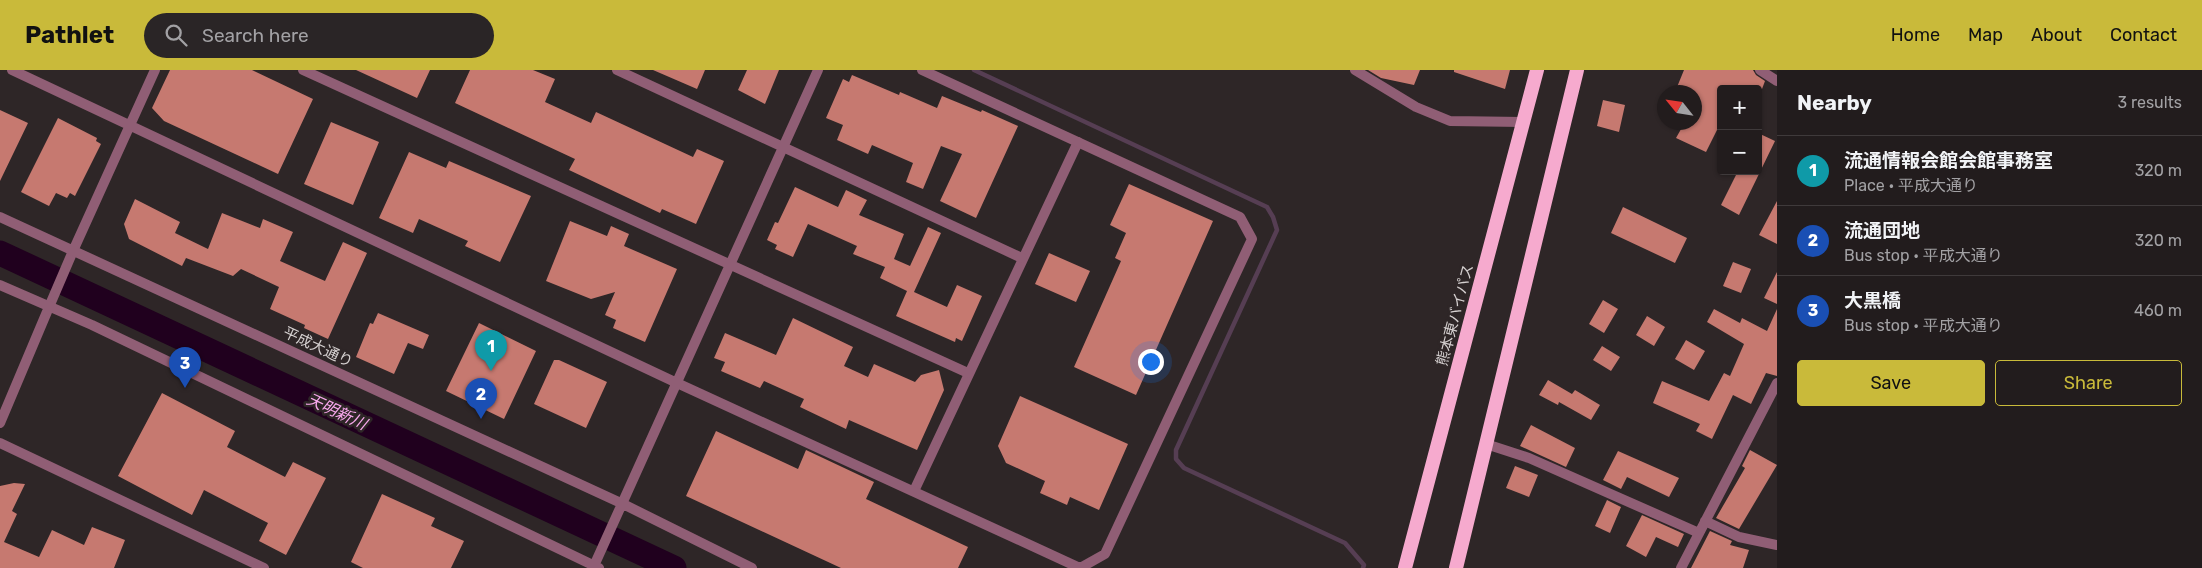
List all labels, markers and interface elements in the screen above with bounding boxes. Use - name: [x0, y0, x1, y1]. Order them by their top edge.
- search box: [144, 13, 494, 58]
- text: Pathlet: [25, 21, 114, 49]
- icon: search: [162, 21, 190, 49]
- text: Search here: [202, 24, 309, 47]
- text: Home: [1891, 24, 1940, 46]
- text: Map: [1968, 24, 2003, 46]
- text: About: [2031, 24, 2082, 46]
- text: Contact: [2110, 24, 2177, 46]
- north arrow: [1657, 85, 1702, 130]
- map controls: [1717, 85, 1762, 175]
- button: +: [1717, 85, 1762, 130]
- text: Nearby: [1797, 90, 1872, 115]
- text: 3 results: [2117, 93, 2182, 112]
- button: −: [1717, 130, 1762, 175]
- text: 流通情報会館会館事務室: [1844, 149, 2053, 172]
- text: 1: [1809, 161, 1817, 180]
- text: 320 m: [2135, 161, 2182, 180]
- text: Place · 平成大通り: [1844, 176, 1978, 195]
- text: 流通団地: [1844, 219, 1920, 242]
- text: 2: [1808, 231, 1818, 250]
- text: 320 m: [2135, 231, 2182, 250]
- text: Bus stop · 平成大通り: [1844, 246, 2003, 265]
- street label: 熊本東バイパス: [1433, 262, 1477, 368]
- text: 大黒橋: [1844, 289, 1901, 312]
- text: 3: [1808, 301, 1818, 320]
- text: 460 m: [2134, 301, 2182, 320]
- text: Bus stop · 平成大通り: [1844, 316, 2003, 335]
- street label: 平成大通り: [280, 323, 356, 371]
- pin: 1: [475, 330, 507, 371]
- pin: 3: [169, 347, 201, 388]
- your location: [1138, 349, 1164, 375]
- button: Save: [1797, 360, 1985, 406]
- button: Share: [1995, 360, 2182, 406]
- pin: 2: [465, 378, 497, 419]
- water label: 天明新川: [304, 389, 372, 434]

